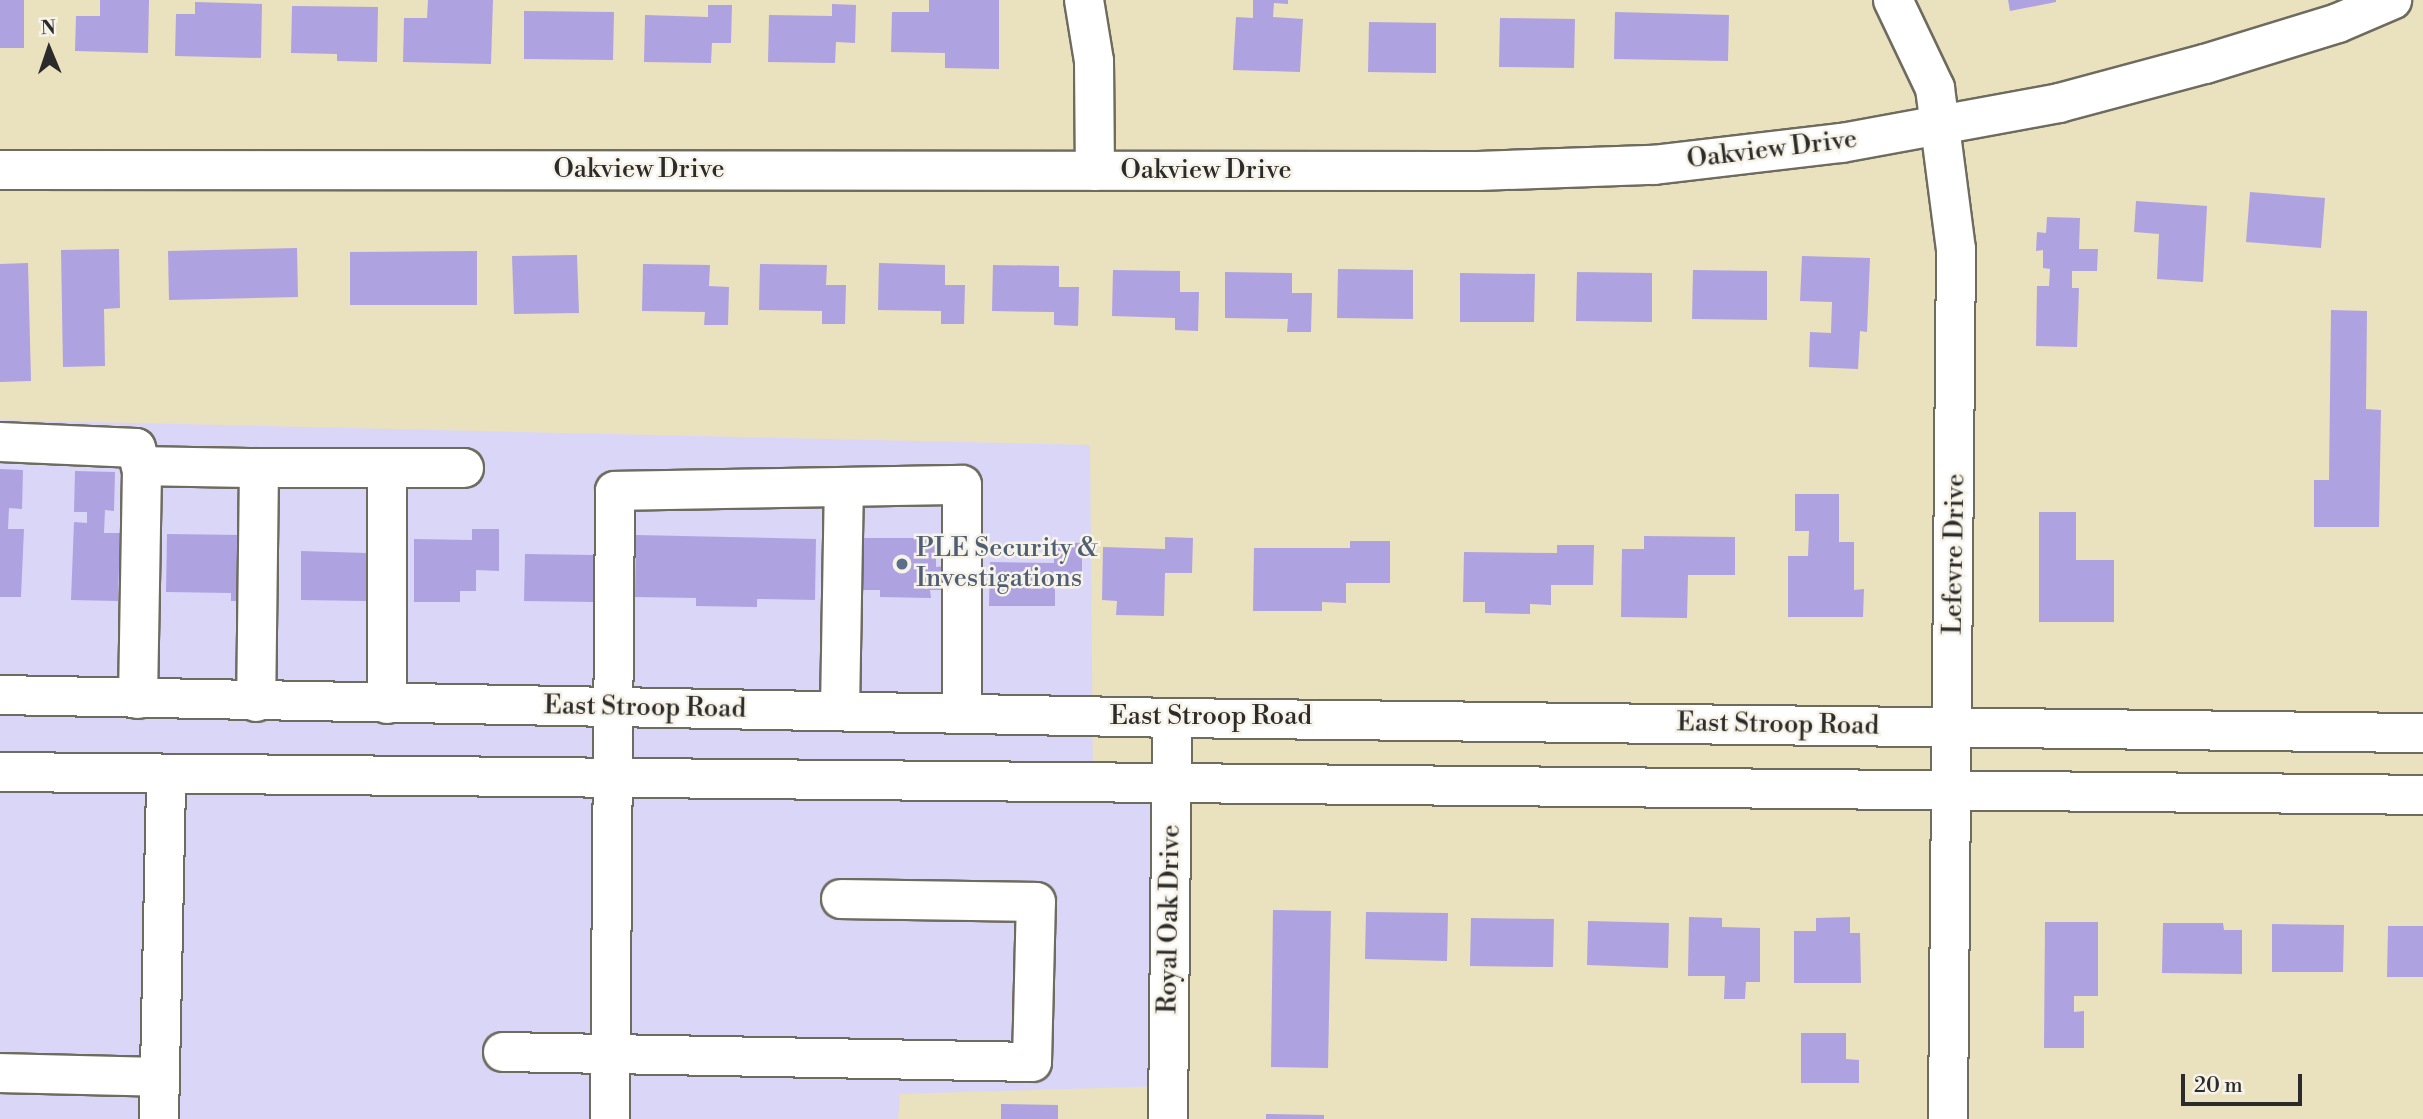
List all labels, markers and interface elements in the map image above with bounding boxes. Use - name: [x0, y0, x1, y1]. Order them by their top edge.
- north arrow: [14, 14, 84, 84]
- text: N: [40, 16, 56, 40]
- street label: Oakview Drive: [1685, 124, 1859, 176]
- street label: Oakview Drive: [553, 154, 725, 186]
- street label: Oakview Drive: [1120, 155, 1292, 187]
- street label: Lefevre Drive: [1938, 473, 1972, 635]
- place label: PLE Security & Investigations: [916, 533, 1098, 594]
- marker: PLE Security & Investigations: [894, 556, 910, 572]
- street label: East Stroop Road: [544, 691, 746, 725]
- street label: East Stroop Road: [1110, 701, 1312, 733]
- street label: East Stroop Road: [1677, 708, 1879, 742]
- street label: Royal Oak Drive: [1153, 824, 1187, 1014]
- scale bar: [2185, 1060, 2306, 1104]
- text: 20 m: [2194, 1073, 2243, 1099]

